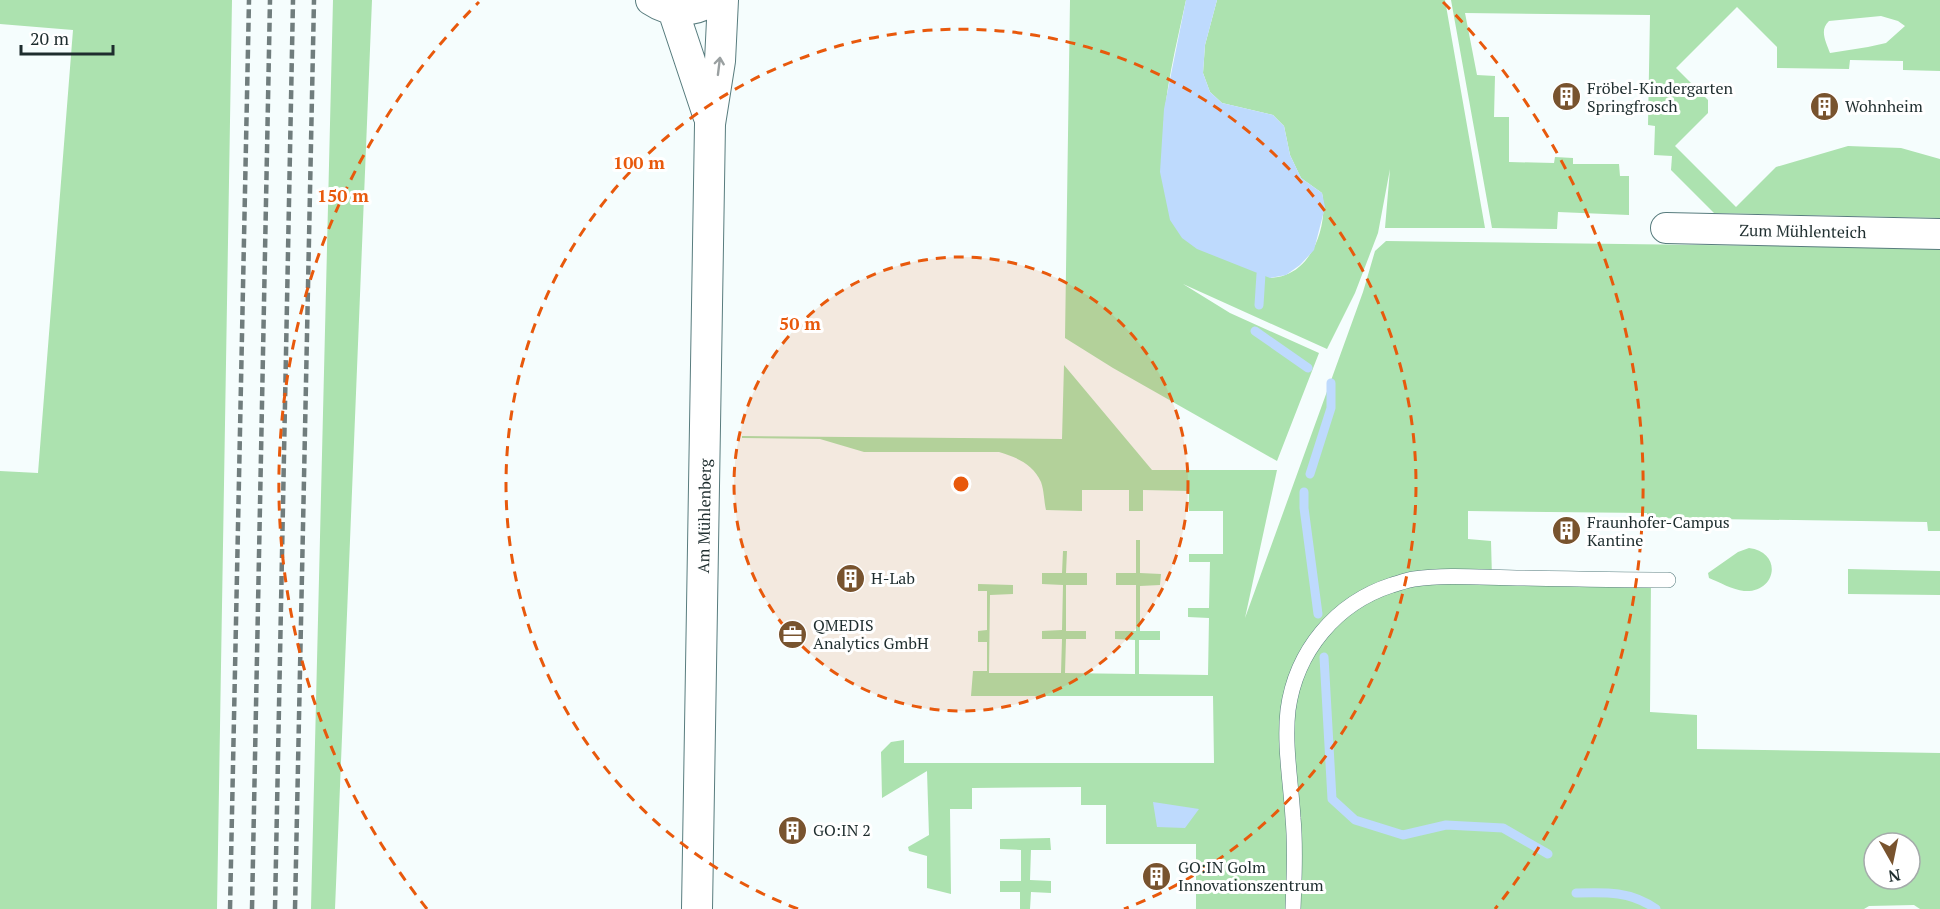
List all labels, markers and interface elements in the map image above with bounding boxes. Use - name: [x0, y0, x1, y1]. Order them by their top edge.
- scale bar: [21, 18, 112, 56]
- text: 20 m: [30, 26, 70, 50]
- one-way arrow: [713, 56, 724, 76]
- place label: Fröbel-Kindergarten Springfrosch: [1587, 77, 1733, 117]
- building icon: Fröbel-Kindergarten Springfrosch: [1550, 81, 1582, 113]
- building icon: Wohnheim: [1808, 90, 1840, 122]
- place label: Wohnheim: [1845, 95, 1923, 117]
- text: 100 m: [613, 150, 665, 174]
- text: 150 m: [317, 183, 369, 207]
- street label: Zum Mühlenteich: [1739, 219, 1867, 243]
- text: 50 m: [779, 311, 821, 335]
- street label: Am Mühlenberg: [692, 458, 716, 574]
- centre of rings: [951, 474, 971, 494]
- place label: Fraunhofer-Campus Kantine: [1587, 511, 1730, 551]
- building icon: Fraunhofer-Campus Kantine: [1550, 515, 1582, 547]
- building icon: H-Lab: [834, 562, 866, 594]
- place label: H-Lab: [871, 567, 915, 589]
- place label: QMEDIS Analytics GmbH: [813, 614, 929, 654]
- office icon: QMEDIS Analytics GmbH: [776, 618, 808, 650]
- building icon: GO:IN 2: [776, 814, 808, 846]
- place label: GO:IN 2: [813, 819, 871, 841]
- north arrow: [1862, 831, 1922, 891]
- place label: GO:IN Golm Innovationszentrum: [1178, 856, 1324, 896]
- building icon: GO:IN Golm Innovationszentrum: [1141, 860, 1173, 892]
- text: N: [1887, 864, 1902, 888]

